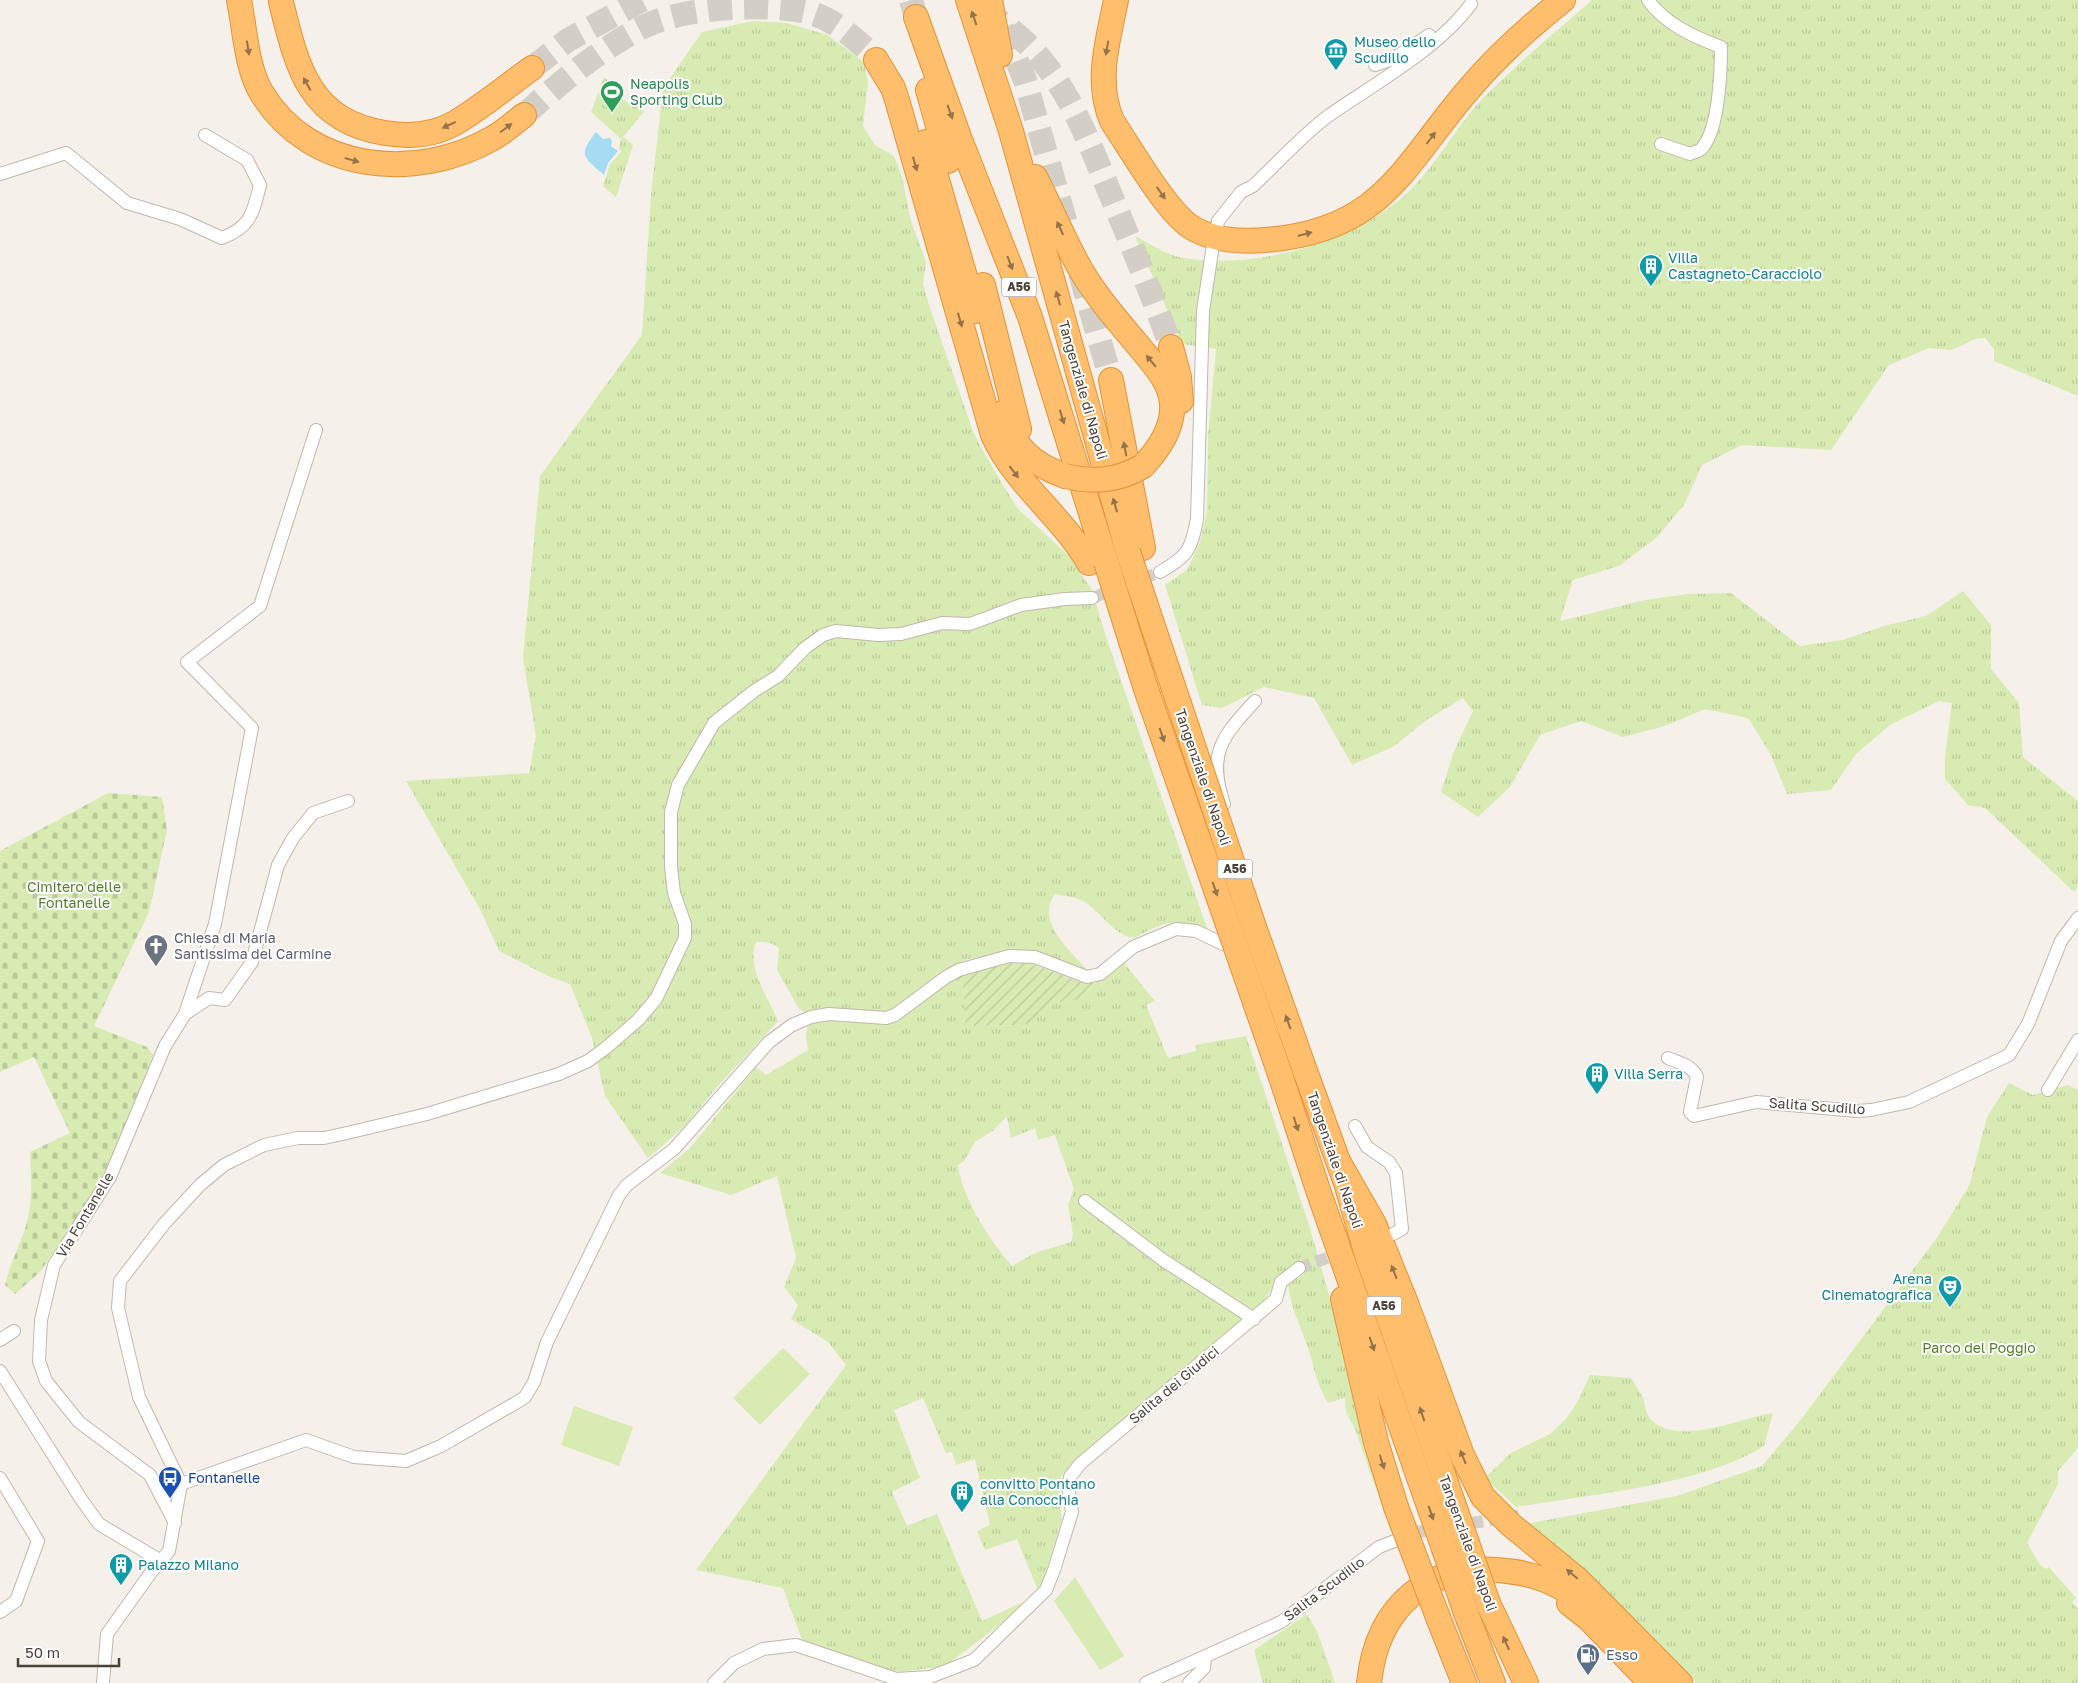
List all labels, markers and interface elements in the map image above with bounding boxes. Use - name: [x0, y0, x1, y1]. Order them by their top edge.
- one-way arrow: [970, 10, 978, 25]
- place label: Museo dello Scudillo: [1354, 33, 1436, 66]
- museum icon: Museo dello Scudillo: [1323, 37, 1349, 71]
- one-way arrow: [245, 40, 253, 56]
- one-way arrow: [1102, 40, 1110, 56]
- place label: Neapolis Sporting Club: [630, 75, 723, 108]
- one-way arrow: [303, 76, 311, 91]
- sports icon: Neapolis Sporting Club: [599, 79, 625, 113]
- one-way arrow: [946, 105, 954, 120]
- one-way arrow: [442, 121, 457, 129]
- one-way arrow: [499, 123, 512, 134]
- one-way arrow: [1426, 132, 1437, 145]
- one-way arrow: [344, 156, 359, 164]
- one-way arrow: [912, 156, 920, 171]
- one-way arrow: [1156, 187, 1166, 200]
- one-way arrow: [1055, 221, 1063, 235]
- one-way arrow: [1298, 230, 1313, 238]
- place label: Villa Castagneto-Caracciolo: [1668, 249, 1822, 282]
- building icon: Villa Castagneto-Caracciolo: [1638, 253, 1664, 287]
- one-way arrow: [1007, 256, 1014, 271]
- road number: A56: [1002, 278, 1036, 296]
- one-way arrow: [1053, 291, 1061, 306]
- one-way arrow: [957, 313, 965, 328]
- street label: Tangenziale di Napoli: [1056, 318, 1111, 461]
- one-way arrow: [1146, 355, 1157, 368]
- one-way arrow: [1059, 410, 1067, 425]
- one-way arrow: [1121, 441, 1129, 456]
- one-way arrow: [1009, 465, 1020, 478]
- one-way arrow: [1111, 498, 1119, 513]
- street label: Tangenziale di Napoli: [1172, 706, 1235, 848]
- one-way arrow: [1159, 728, 1166, 743]
- road number: A56: [1218, 860, 1252, 879]
- park label: Cimitero delle Fontanelle: [27, 878, 121, 911]
- one-way arrow: [1211, 882, 1219, 897]
- place label: Chiesa di Maria Santissima del Carmine: [174, 929, 332, 962]
- church icon: Chiesa di Maria Santissima del Carmine: [143, 933, 169, 967]
- one-way arrow: [1284, 1014, 1292, 1029]
- building icon: Villa Serra: [1584, 1061, 1610, 1095]
- place label: Villa Serra: [1614, 1065, 1683, 1082]
- street label: Tangenziale di Napoli: [1304, 1089, 1367, 1231]
- street label: Salita Scudillo: [1768, 1094, 1866, 1117]
- one-way arrow: [1293, 1116, 1301, 1131]
- street label: Via Fontanelle: [52, 1169, 117, 1261]
- one-way arrow: [1389, 1265, 1397, 1280]
- place label: Arena Cinematografica: [1822, 1270, 1932, 1303]
- theatre icon: Arena Cinematografica: [1937, 1274, 1963, 1308]
- road number: A56: [1366, 1296, 1402, 1315]
- one-way arrow: [1369, 1336, 1376, 1351]
- park label: Parco del Poggio: [1922, 1339, 2036, 1356]
- street label: Salita dei Giudici: [1125, 1342, 1222, 1427]
- one-way arrow: [1418, 1406, 1426, 1421]
- one-way arrow: [1459, 1450, 1467, 1464]
- one-way arrow: [1379, 1454, 1387, 1469]
- bus stop icon: Fontanelle: [157, 1465, 183, 1499]
- place label: Fontanelle: [188, 1469, 260, 1486]
- street label: Tangenziale di Napoli: [1436, 1472, 1501, 1613]
- place label: convitto Pontano alla Conocchia: [980, 1475, 1095, 1508]
- building icon: convitto Pontano alla Conocchia: [949, 1479, 975, 1513]
- one-way arrow: [1428, 1506, 1436, 1521]
- building icon: Palazzo Milano: [108, 1552, 134, 1586]
- street label: Salita Scudillo: [1280, 1553, 1367, 1625]
- place label: Palazzo Milano: [138, 1556, 239, 1573]
- one-way arrow: [1566, 1568, 1578, 1580]
- scale bar: [18, 1636, 119, 1668]
- one-way arrow: [1502, 1636, 1510, 1650]
- fuel station icon: Esso: [1575, 1642, 1601, 1676]
- text: 50 m: [25, 1643, 60, 1661]
- place label: Esso: [1606, 1646, 1638, 1663]

